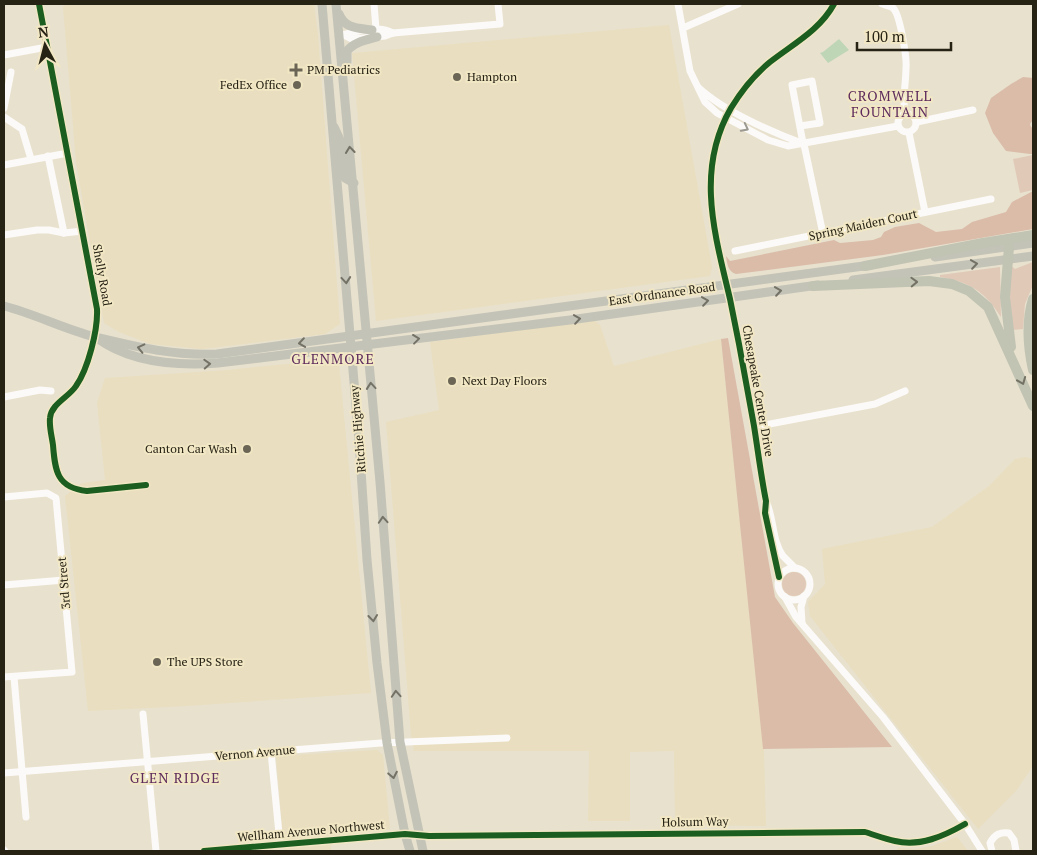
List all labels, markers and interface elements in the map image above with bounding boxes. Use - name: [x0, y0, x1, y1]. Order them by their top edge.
- north arrow: [20, 20, 70, 70]
- scale bar: [857, 20, 951, 52]
- text: N: [37, 21, 50, 42]
- text: 100 m: [864, 26, 905, 46]
- place label: PM Pediatrics: [307, 62, 380, 77]
- marker: PM Pediatrics: [289, 63, 303, 77]
- place label: Hampton: [467, 69, 517, 84]
- marker: Hampton: [451, 71, 463, 83]
- place label: FedEx Office: [220, 77, 287, 92]
- marker: FedEx Office: [291, 79, 303, 91]
- district label: CROMWELL FOUNTAIN: [848, 86, 932, 121]
- one-way arrow: [740, 121, 749, 131]
- one-way arrow: [345, 145, 356, 153]
- street label: Spring Maiden Court: [807, 206, 919, 243]
- street label: Shelly Road: [90, 243, 115, 307]
- one-way arrow: [970, 259, 978, 270]
- one-way arrow: [340, 276, 351, 284]
- one-way arrow: [911, 276, 919, 287]
- street label: East Ordnance Road: [608, 279, 716, 308]
- one-way arrow: [774, 286, 782, 296]
- one-way arrow: [701, 297, 709, 307]
- one-way arrow: [574, 314, 582, 325]
- street label: Chesapeake Center Drive: [740, 324, 777, 458]
- one-way arrow: [413, 334, 421, 345]
- one-way arrow: [298, 337, 306, 347]
- one-way arrow: [136, 343, 145, 354]
- district label: GLENMORE: [291, 349, 375, 368]
- one-way arrow: [204, 359, 212, 369]
- place label: Next Day Floors: [462, 373, 547, 388]
- marker: Next Day Floors: [446, 375, 458, 387]
- one-way arrow: [1015, 376, 1026, 385]
- one-way arrow: [366, 382, 377, 390]
- street label: Ritchie Highway: [346, 384, 369, 473]
- place label: Canton Car Wash: [145, 441, 237, 456]
- marker: Canton Car Wash: [241, 443, 253, 455]
- one-way arrow: [377, 516, 388, 524]
- street label: 3rd Street: [54, 556, 73, 610]
- one-way arrow: [367, 615, 378, 623]
- place label: The UPS Store: [167, 654, 243, 669]
- marker: The UPS Store: [151, 656, 163, 668]
- one-way arrow: [391, 690, 402, 698]
- street label: Vernon Avenue: [214, 742, 296, 763]
- district label: GLEN RIDGE: [130, 768, 220, 787]
- one-way arrow: [388, 770, 398, 779]
- street label: Holsum Way: [661, 813, 730, 830]
- street label: Wellham Avenue Northwest: [237, 817, 386, 844]

